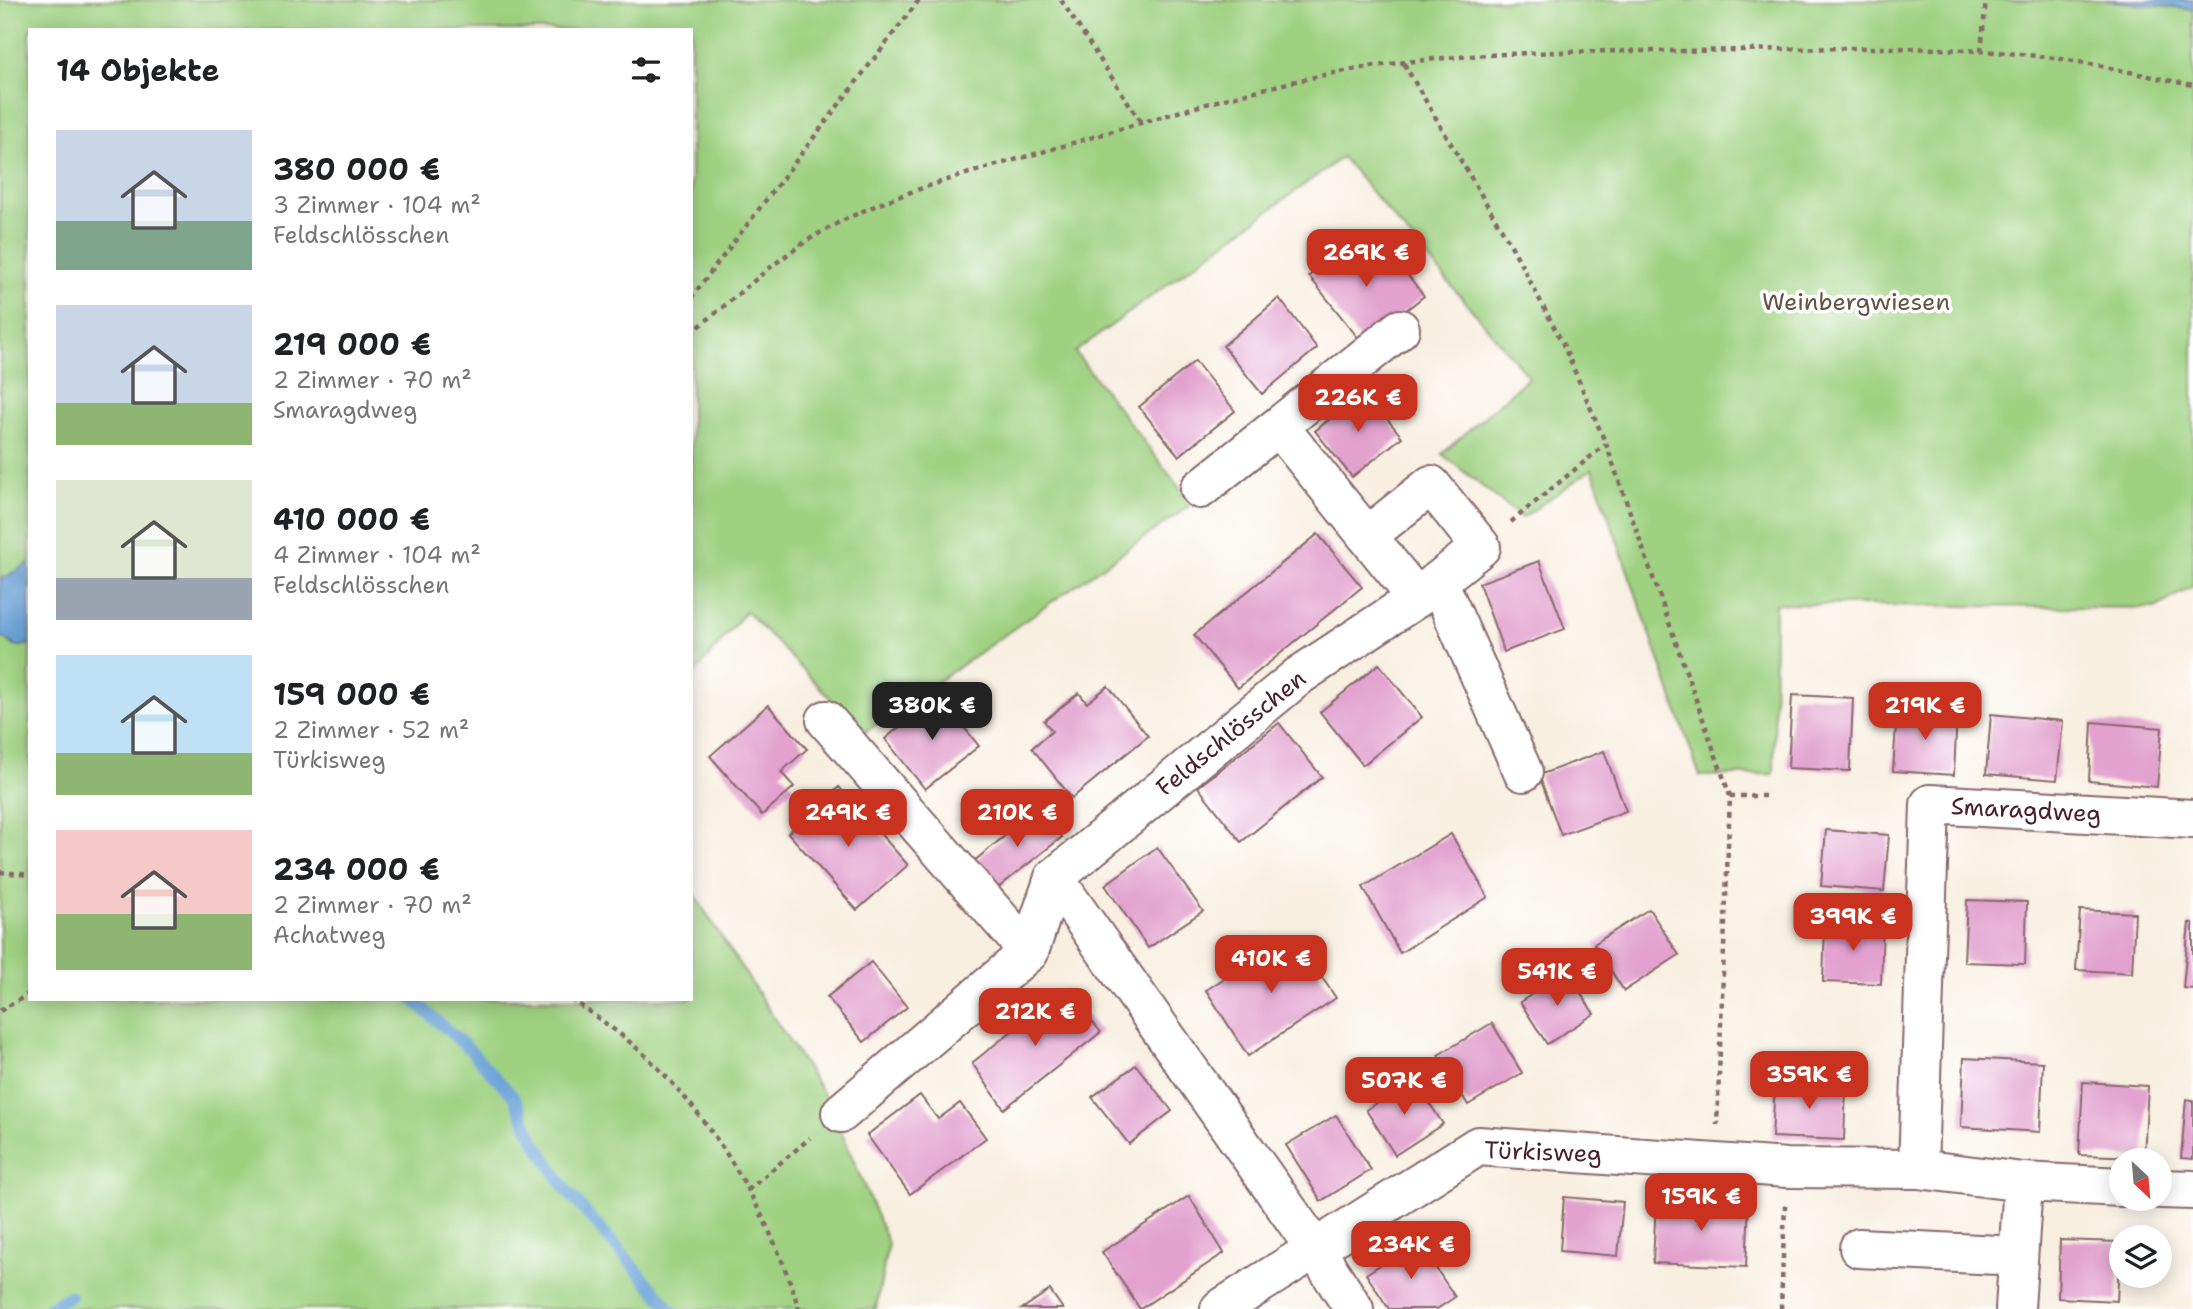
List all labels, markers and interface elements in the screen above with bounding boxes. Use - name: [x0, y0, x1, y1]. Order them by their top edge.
- text: 14 Objekte: [56, 50, 219, 91]
- icon: filters: [627, 51, 665, 89]
- text: 380 000 €: [273, 149, 440, 190]
- icon: home: [112, 158, 196, 242]
- text: 3 Zimmer · 104 m²: [273, 190, 481, 220]
- text: Feldschlösschen: [273, 220, 449, 250]
- pin: 269K €: [1309, 230, 1423, 289]
- text: 269K €: [1323, 237, 1409, 267]
- park label: Weinbergwiesen: [1762, 286, 1950, 318]
- text: 219 000 €: [273, 324, 431, 365]
- icon: home: [112, 333, 196, 417]
- text: 2 Zimmer · 70 m²: [273, 365, 472, 395]
- pin: 226K €: [1301, 374, 1415, 434]
- text: 226K €: [1314, 382, 1402, 412]
- text: Smaragdweg: [273, 395, 417, 425]
- text: 410 000 €: [273, 499, 430, 540]
- icon: home: [112, 508, 196, 592]
- text: 4 Zimmer · 104 m²: [273, 540, 481, 570]
- text: Feldschlösschen: [273, 570, 449, 600]
- street label: Feldschlösschen: [1149, 663, 1313, 803]
- text: 159 000 €: [273, 674, 430, 715]
- pin: 380K €: [875, 682, 989, 742]
- pin: 219K €: [1868, 682, 1982, 742]
- icon: home: [112, 683, 196, 767]
- text: 380K €: [888, 690, 976, 720]
- text: 219K €: [1885, 690, 1965, 720]
- text: 2 Zimmer · 52 m²: [273, 715, 469, 745]
- text: Türkisweg: [273, 745, 386, 775]
- pin: 249K €: [791, 790, 905, 849]
- pin: 210K €: [960, 790, 1074, 849]
- street label: Smaragdweg: [1950, 790, 2102, 830]
- text: 249K €: [805, 797, 891, 827]
- text: 210K €: [977, 797, 1057, 827]
- text: 234 000 €: [273, 849, 440, 890]
- icon: home: [112, 858, 196, 942]
- text: 2 Zimmer · 70 m²: [273, 890, 472, 920]
- pin: 399K €: [1796, 894, 1910, 953]
- text: 399K €: [1809, 901, 1897, 931]
- text: Achatweg: [273, 920, 386, 950]
- pin: 410K €: [1214, 936, 1328, 995]
- text: 410K €: [1231, 943, 1311, 973]
- pin: 541K €: [1500, 948, 1614, 1008]
- text: 541K €: [1517, 956, 1597, 986]
- pin: 212K €: [978, 988, 1092, 1048]
- text: 212K €: [995, 996, 1075, 1026]
- pin: 359K €: [1752, 1052, 1866, 1111]
- pin: 507K €: [1347, 1058, 1461, 1117]
- text: 359K €: [1766, 1059, 1852, 1089]
- text: 507K €: [1361, 1065, 1447, 1095]
- street label: Türkisweg: [1484, 1134, 1602, 1170]
- north arrow: [2109, 1148, 2172, 1211]
- map controls: [2109, 1148, 2172, 1288]
- pin: 159K €: [1644, 1174, 1758, 1233]
- text: 159K €: [1661, 1181, 1741, 1211]
- pin: 234K €: [1354, 1222, 1468, 1281]
- button: layers: [2109, 1225, 2172, 1288]
- text: 234K €: [1367, 1229, 1455, 1259]

